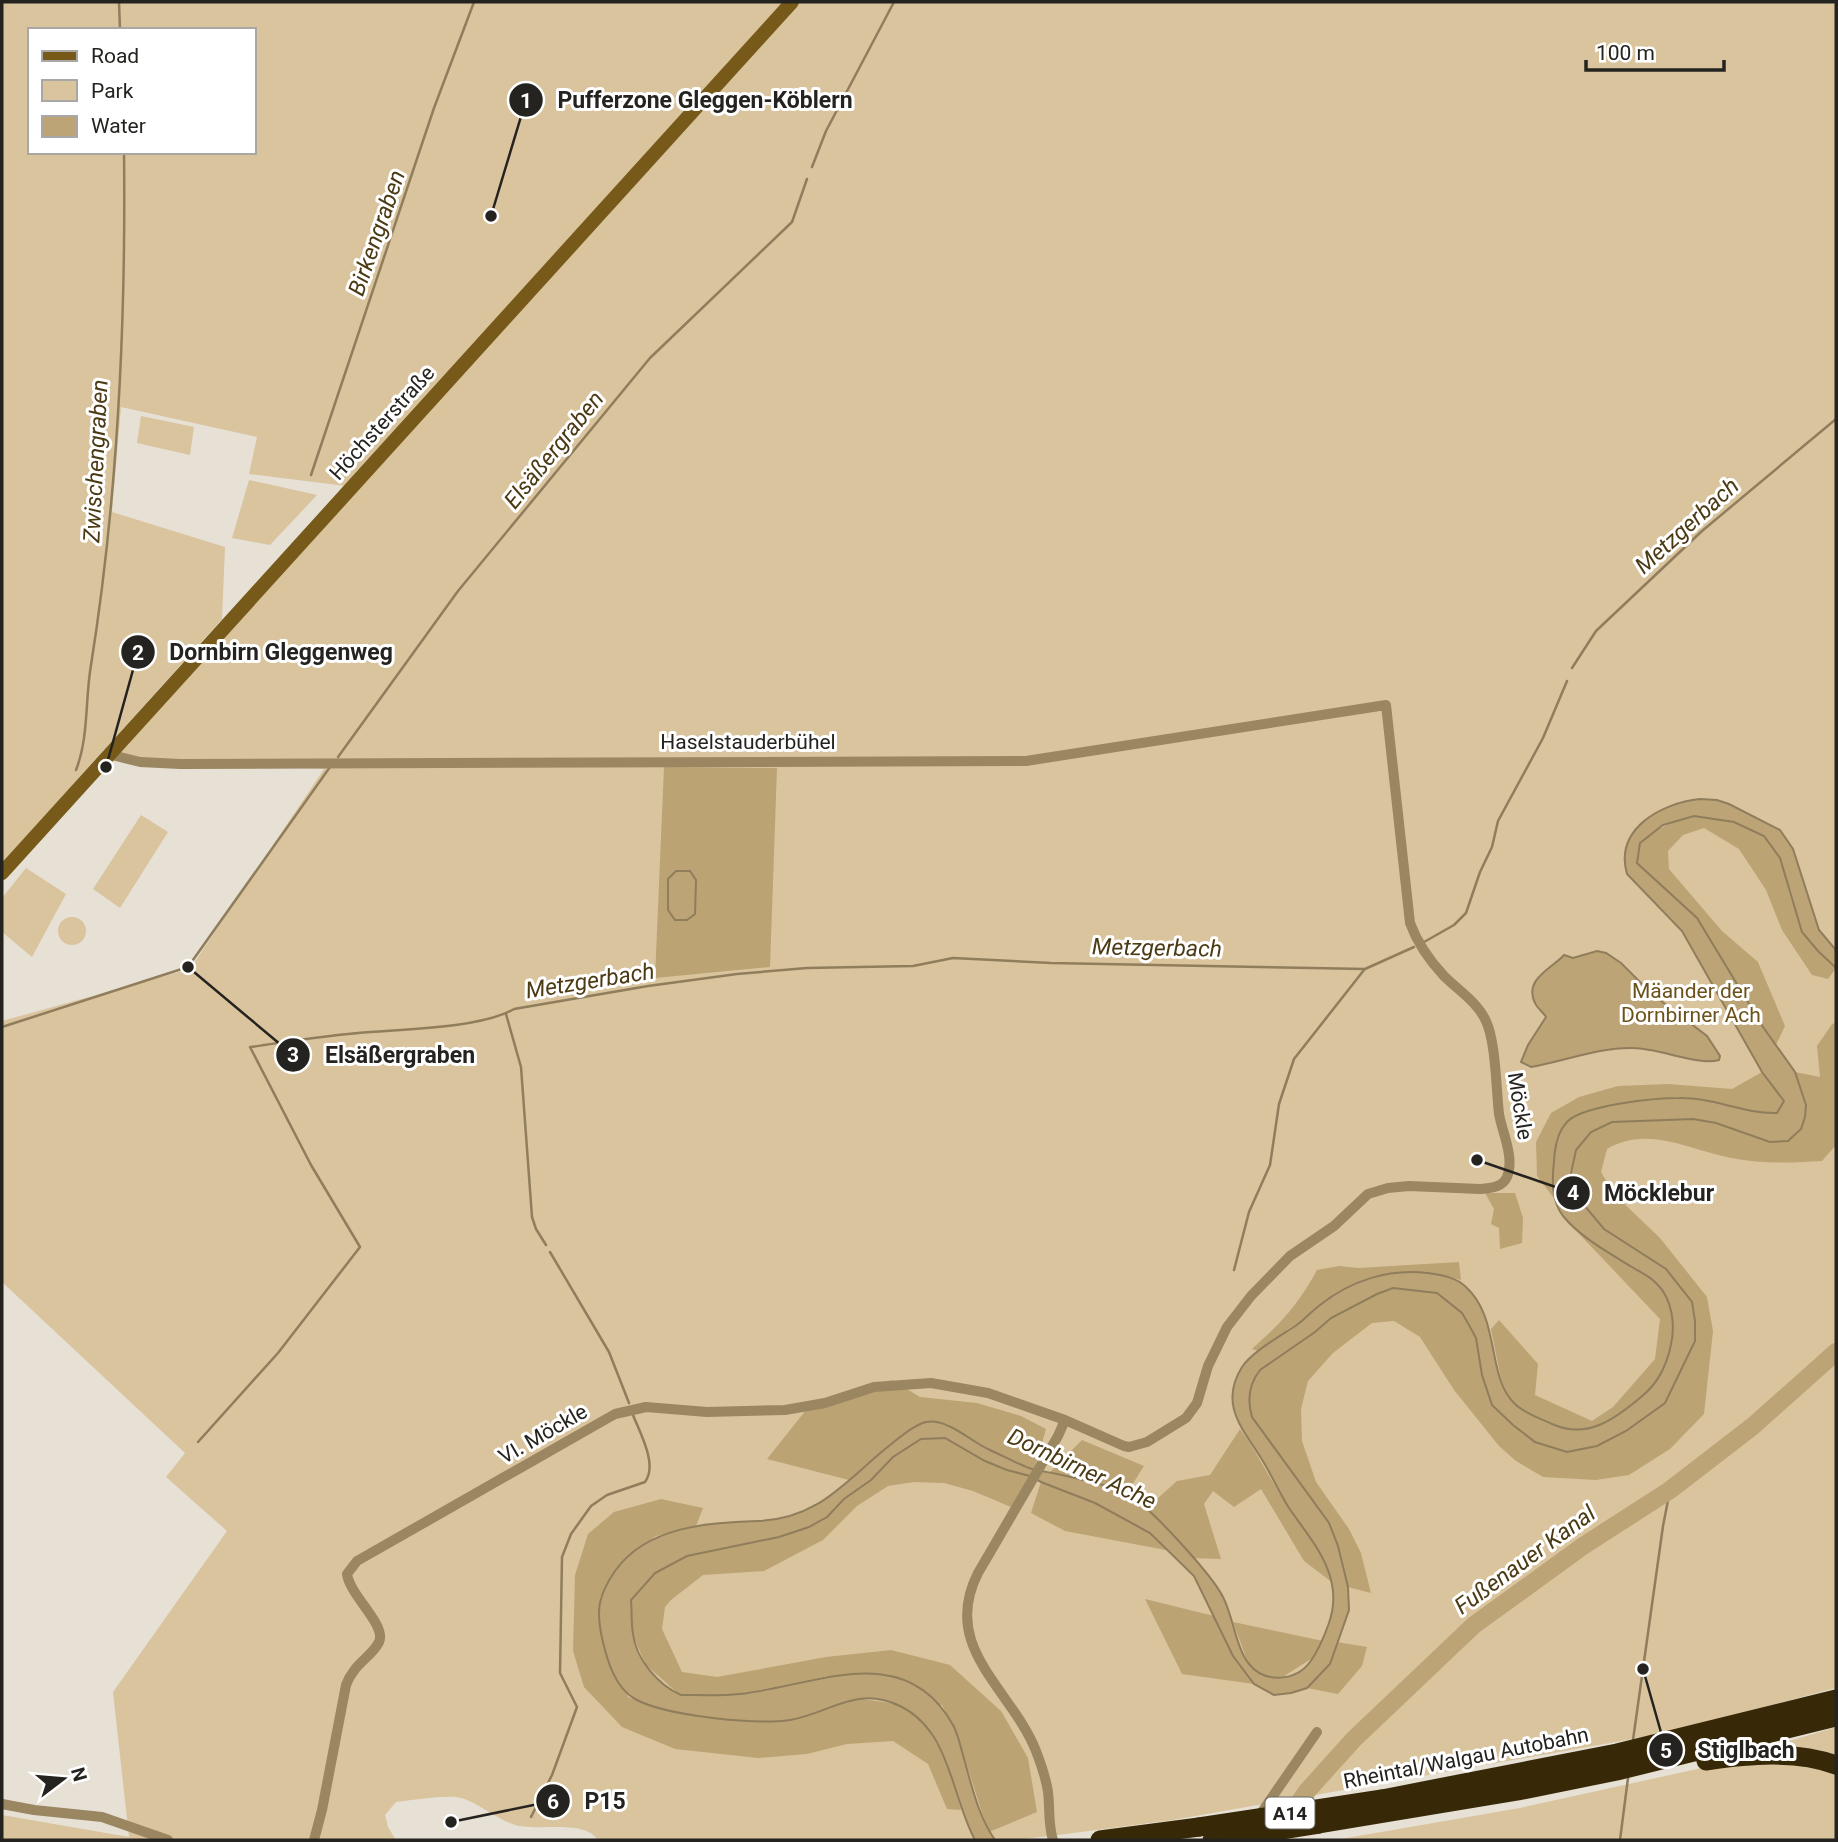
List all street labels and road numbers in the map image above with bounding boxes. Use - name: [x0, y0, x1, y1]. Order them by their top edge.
- street label: Höchsterstraße: [325, 361, 439, 485]
- street label: Haselstauderbühel: [660, 730, 836, 754]
- street label: Möckle: [1503, 1070, 1537, 1142]
- street label: VI. Möckle: [495, 1399, 591, 1469]
- street label: Rheintal/Walgau Autobahn: [1341, 1722, 1591, 1794]
- road number: A14: [1266, 1798, 1314, 1828]

